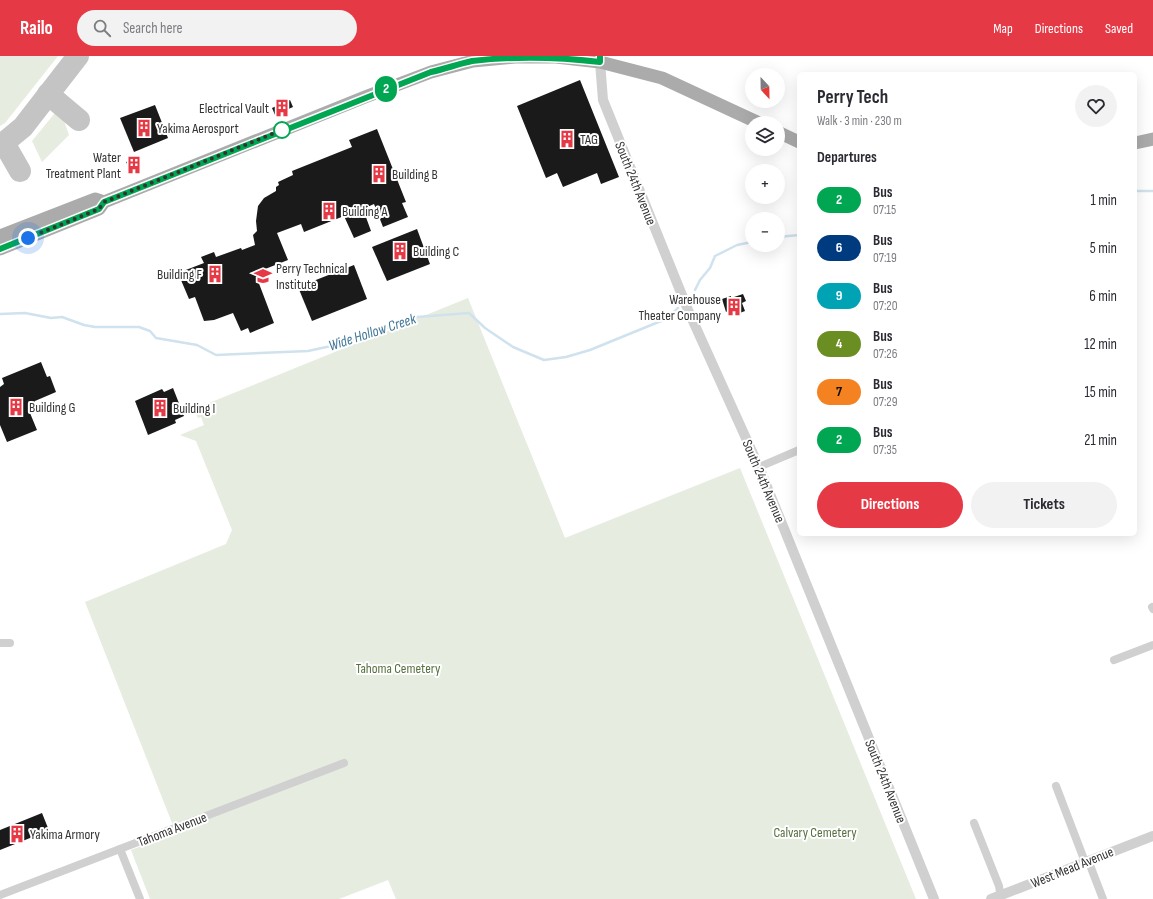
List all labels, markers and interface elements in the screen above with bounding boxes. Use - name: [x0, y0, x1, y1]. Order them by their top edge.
- search box: [77, 10, 357, 46]
- text: Railo: [20, 17, 53, 40]
- icon: search: [91, 17, 113, 39]
- text: Search here: [123, 19, 183, 38]
- text: Map: [993, 20, 1013, 37]
- text: Directions: [1035, 20, 1083, 37]
- text: Saved: [1105, 20, 1133, 37]
- north arrow: [745, 68, 785, 108]
- map controls: [745, 68, 785, 252]
- line badge: 2: [373, 76, 399, 102]
- text: 2: [383, 80, 389, 97]
- button: heart: [1075, 85, 1117, 127]
- text: Perry Tech: [817, 86, 888, 109]
- building icon: Electrical Vault: [272, 98, 292, 118]
- place label: Electrical Vault: [199, 100, 269, 117]
- text: Walk · 3 min · 230 m: [817, 113, 902, 129]
- button: layers: [745, 116, 785, 156]
- building icon: Yakima Aerosport: [134, 118, 154, 138]
- place label: Yakima Aerosport: [157, 120, 239, 137]
- unlabelled marker: [273, 121, 291, 139]
- building icon: TAG: [557, 129, 577, 149]
- place label: TAG: [580, 131, 598, 148]
- street label: South 24th Avenue: [611, 139, 660, 227]
- text: Departures: [817, 148, 877, 167]
- place label: Water Treatment Plant: [46, 149, 121, 182]
- building icon: Water Treatment Plant: [124, 155, 144, 175]
- building icon: Building B: [369, 164, 389, 184]
- button: +: [745, 164, 785, 204]
- place label: Building B: [392, 166, 438, 183]
- text: Bus: [873, 183, 892, 202]
- text: 2: [836, 191, 842, 208]
- text: 1 min: [1091, 191, 1117, 210]
- building icon: Building A: [319, 201, 339, 221]
- text: 07:15: [873, 202, 896, 218]
- place label: Building A: [342, 203, 389, 220]
- button: −: [745, 212, 785, 252]
- your location: [18, 228, 38, 248]
- text: Bus: [873, 231, 892, 250]
- text: 6: [836, 239, 842, 256]
- text: 5 min: [1090, 239, 1117, 258]
- building icon: Building C: [390, 241, 410, 261]
- place label: Building C: [413, 243, 460, 260]
- text: 07:19: [873, 250, 897, 266]
- place label: Perry Technical Institute: [276, 260, 347, 293]
- building icon: Building F: [205, 264, 225, 284]
- place label: Building F: [157, 266, 202, 283]
- school or university icon: Perry Technical Institute: [253, 266, 273, 286]
- text: Bus: [873, 279, 892, 298]
- text: 9: [836, 287, 842, 304]
- text: 6 min: [1089, 287, 1117, 306]
- place label: Warehouse Theater Company: [638, 291, 722, 324]
- building icon: Warehouse Theater Company: [724, 297, 744, 317]
- text: 07:20: [873, 298, 898, 314]
- water label: Wide Hollow Creek: [326, 309, 419, 356]
- text: Bus: [873, 327, 892, 346]
- text: 4: [836, 335, 842, 352]
- text: 12 min: [1084, 335, 1117, 354]
- text: 07:26: [873, 346, 897, 362]
- text: Bus: [873, 375, 892, 394]
- text: 7: [836, 383, 842, 400]
- text: 15 min: [1085, 383, 1117, 402]
- text: 07:29: [873, 394, 897, 410]
- building icon: Building G: [6, 397, 26, 417]
- building icon: Building I: [150, 398, 170, 418]
- place label: Building G: [29, 399, 76, 416]
- place label: Building I: [173, 400, 215, 417]
- text: Bus: [873, 423, 892, 442]
- text: 2: [836, 431, 842, 448]
- text: 21 min: [1084, 431, 1117, 450]
- street label: South 24th Avenue: [738, 437, 789, 525]
- text: 07:35: [873, 442, 897, 458]
- button: Directions: [817, 482, 963, 528]
- button: Tickets: [971, 482, 1117, 528]
- park label: Tahoma Cemetery: [356, 660, 441, 677]
- street label: South 24th Avenue: [861, 737, 910, 825]
- street label: Tahoma Avenue: [135, 808, 209, 850]
- building icon: Yakima Armory: [7, 824, 27, 844]
- park label: Calvary Cemetery: [773, 824, 857, 841]
- place label: Yakima Armory: [30, 826, 100, 843]
- street label: West Mead Avenue: [1028, 843, 1116, 892]

